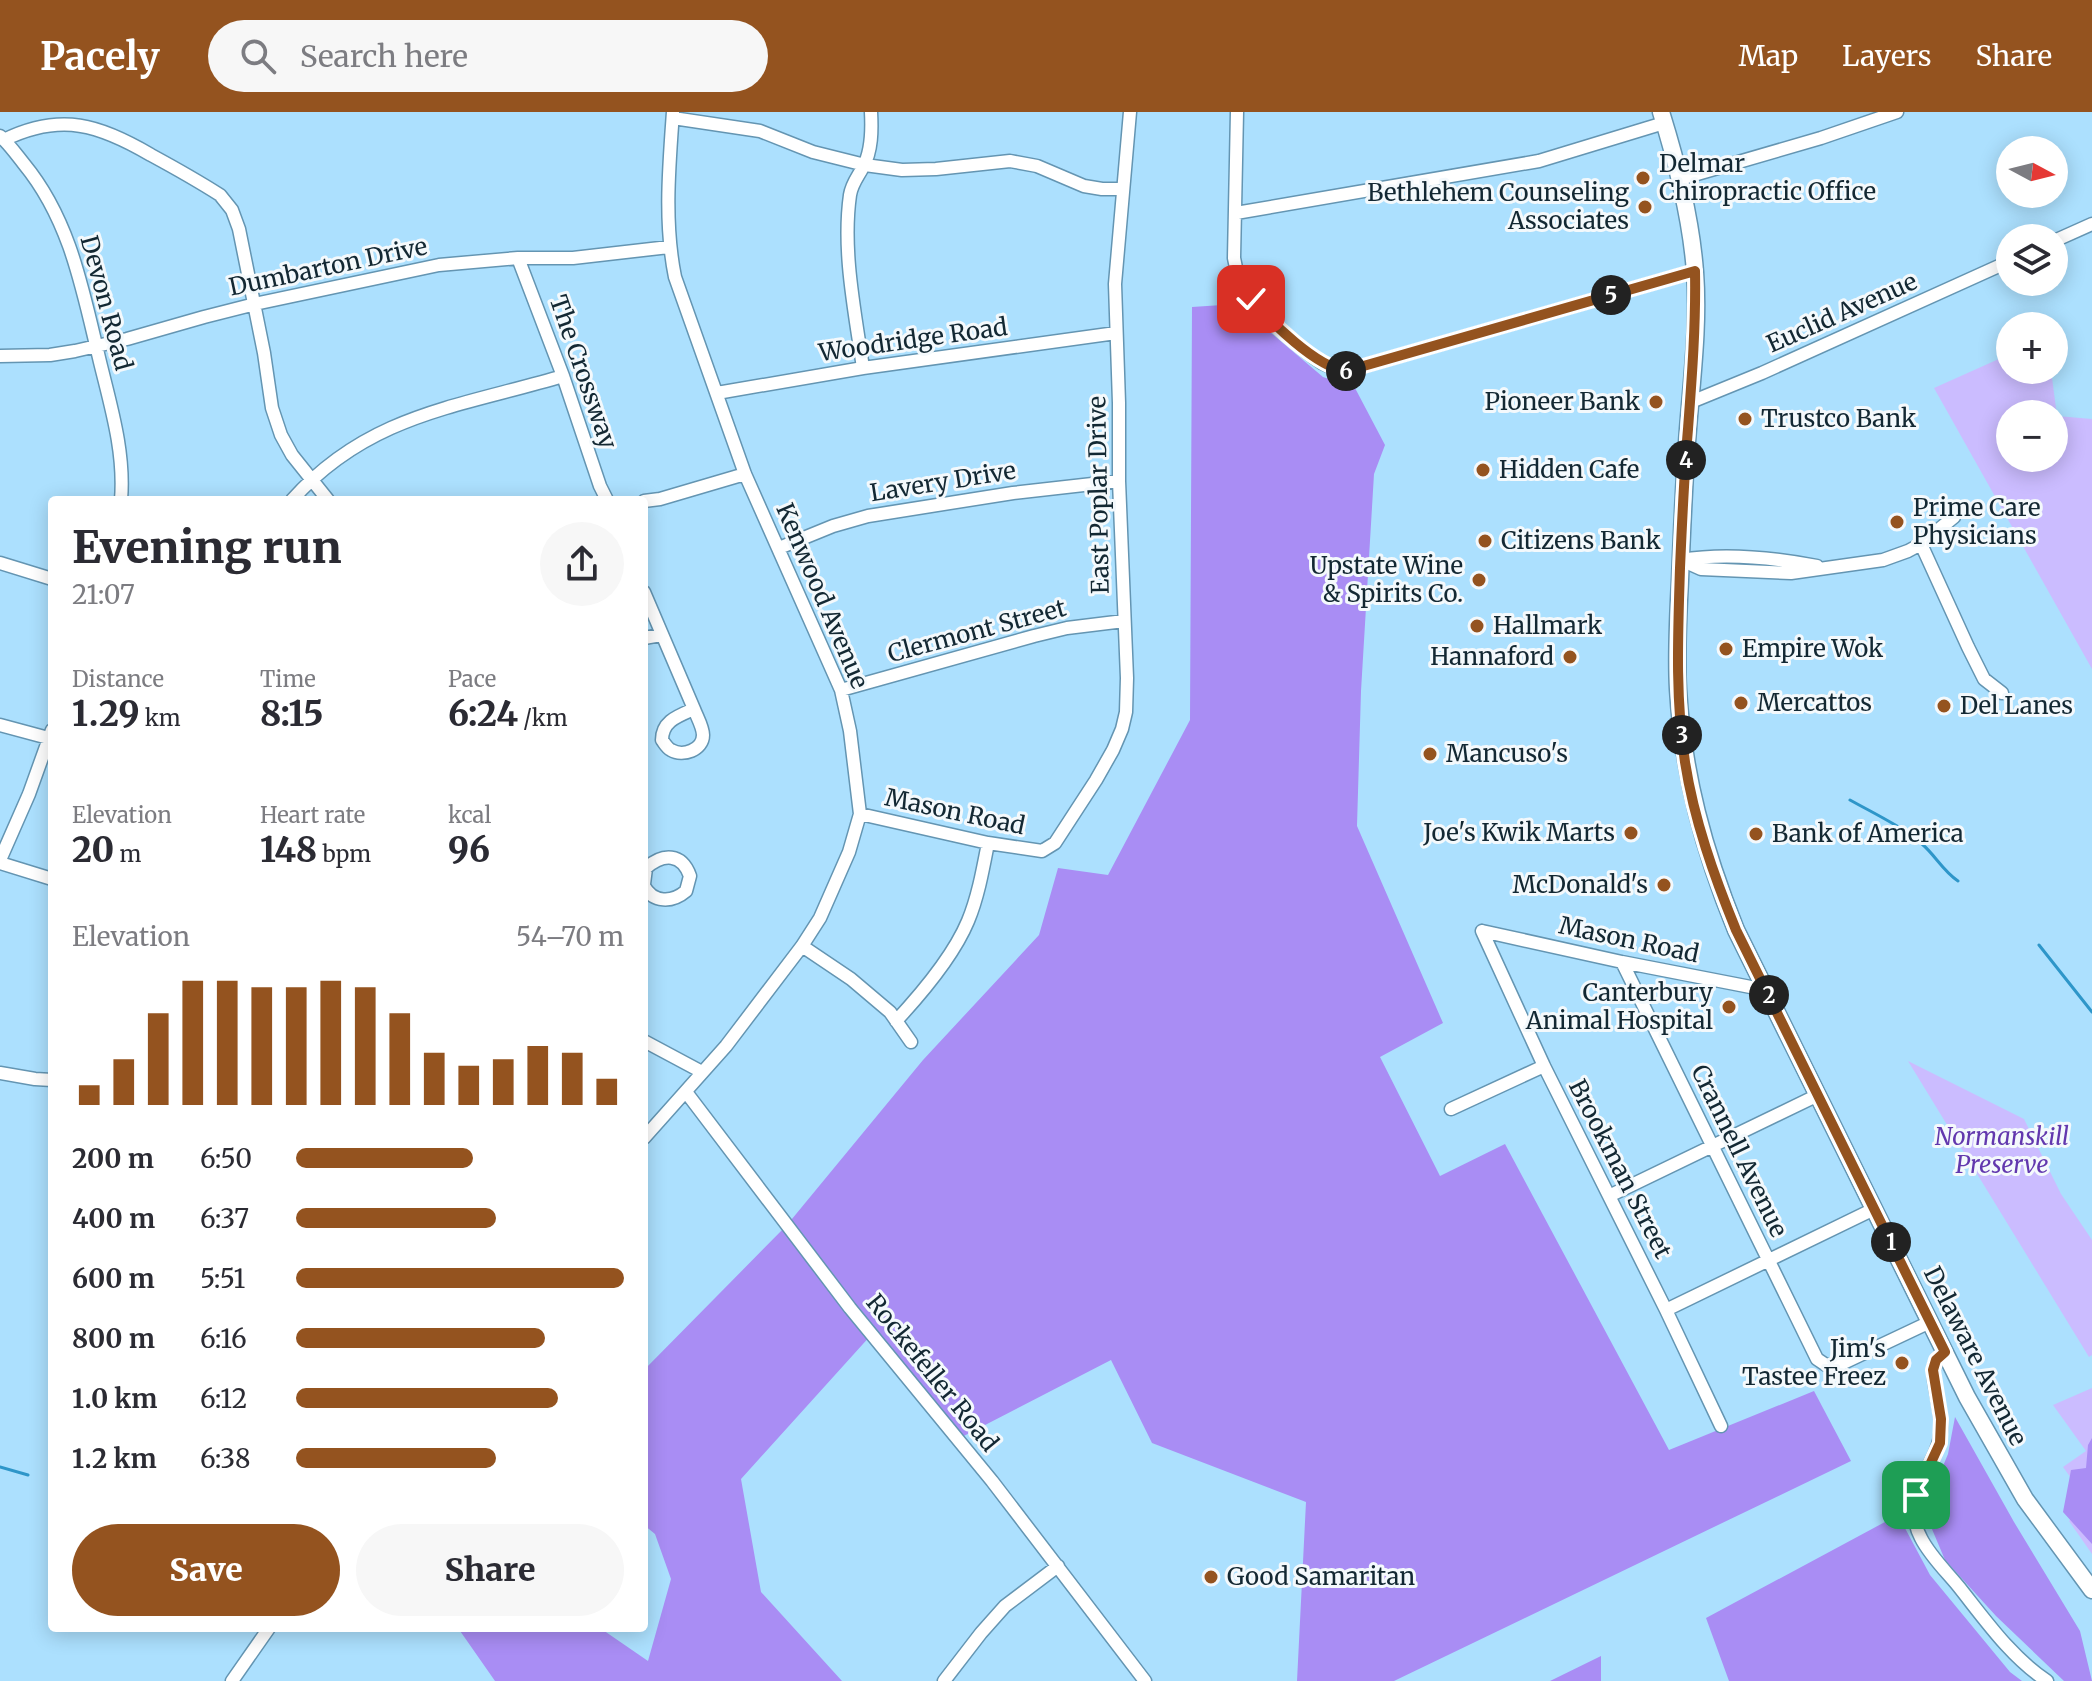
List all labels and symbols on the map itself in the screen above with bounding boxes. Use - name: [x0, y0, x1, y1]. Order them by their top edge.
- north arrow: [1996, 136, 2068, 208]
- place label: Delmar Chiropractic Office: [1659, 148, 1876, 207]
- marker: Delmar Chiropractic Office: [1634, 169, 1652, 187]
- place label: Bethlehem Counseling Associates: [1367, 177, 1629, 236]
- marker: Bethlehem Counseling Associates: [1636, 198, 1654, 216]
- street label: Dumbarton Drive: [226, 230, 430, 303]
- street label: Devon Road: [74, 232, 139, 374]
- pin: [1217, 265, 1285, 333]
- street label: Euclid Avenue: [1762, 266, 1922, 360]
- pin: 5: [1591, 275, 1631, 315]
- street label: The Crossway: [543, 291, 624, 453]
- street label: Woodridge Road: [816, 311, 1009, 368]
- pin: 6: [1326, 351, 1366, 391]
- place label: Pioneer Bank: [1485, 386, 1641, 417]
- marker: Pioneer Bank: [1647, 393, 1665, 411]
- street label: East Poplar Drive: [1081, 396, 1116, 594]
- place label: Trustco Bank: [1761, 403, 1917, 434]
- marker: Trustco Bank: [1736, 410, 1754, 428]
- pin: 4: [1666, 440, 1706, 480]
- place label: Hidden Cafe: [1499, 454, 1639, 485]
- street label: Lavery Drive: [868, 455, 1018, 508]
- marker: Hidden Cafe: [1474, 461, 1492, 479]
- place label: Prime Care Physicians: [1913, 492, 2041, 551]
- street label: Kenwood Avenue: [769, 498, 876, 693]
- marker: Prime Care Physicians: [1888, 513, 1906, 531]
- place label: Citizens Bank: [1501, 525, 1661, 556]
- marker: Citizens Bank: [1476, 532, 1494, 550]
- place label: Upstate Wine & Spirits Co.: [1310, 550, 1463, 609]
- marker: Upstate Wine & Spirits Co.: [1470, 571, 1488, 589]
- street label: Clermont Street: [884, 592, 1070, 669]
- place label: Hallmark: [1493, 610, 1603, 641]
- marker: Hallmark: [1468, 617, 1486, 635]
- place label: Empire Wok: [1742, 633, 1884, 664]
- marker: Empire Wok: [1717, 640, 1735, 658]
- place label: Hannaford: [1430, 641, 1554, 672]
- marker: Hannaford: [1561, 648, 1579, 666]
- place label: Mercattos: [1757, 687, 1872, 718]
- place label: Del Lanes: [1960, 690, 2073, 721]
- marker: Mercattos: [1732, 694, 1750, 712]
- marker: Del Lanes: [1935, 697, 1953, 715]
- pin: 3: [1662, 715, 1702, 755]
- place label: Mancuso's: [1446, 738, 1568, 769]
- marker: Mancuso's: [1421, 745, 1439, 763]
- street label: Mason Road: [882, 782, 1028, 841]
- place label: Joe's Kwik Marts: [1422, 817, 1615, 848]
- place label: Bank of America: [1772, 818, 1964, 849]
- marker: Joe's Kwik Marts: [1622, 824, 1640, 842]
- marker: Bank of America: [1747, 825, 1765, 843]
- place label: McDonald's: [1513, 869, 1648, 900]
- marker: McDonald's: [1655, 876, 1673, 894]
- street label: Mason Road: [1556, 910, 1702, 969]
- pin: 2: [1749, 975, 1789, 1015]
- place label: Canterbury Animal Hospital: [1525, 977, 1713, 1036]
- marker: Canterbury Animal Hospital: [1720, 998, 1738, 1016]
- street label: Crannell Avenue: [1684, 1060, 1795, 1242]
- street label: Brookman Street: [1562, 1074, 1679, 1264]
- park label: Normanskill Preserve: [1935, 1121, 2069, 1180]
- pin: 1: [1871, 1222, 1911, 1262]
- street label: Delaware Avenue: [1917, 1261, 2034, 1451]
- street label: Rockefeller Road: [859, 1288, 1005, 1458]
- place label: Jim's Tastee Freez: [1742, 1333, 1886, 1392]
- marker: Jim's Tastee Freez: [1893, 1354, 1911, 1372]
- pin: [1882, 1461, 1950, 1529]
- place label: Good Samaritan: [1227, 1561, 1415, 1592]
- marker: Good Samaritan: [1202, 1568, 1220, 1586]

